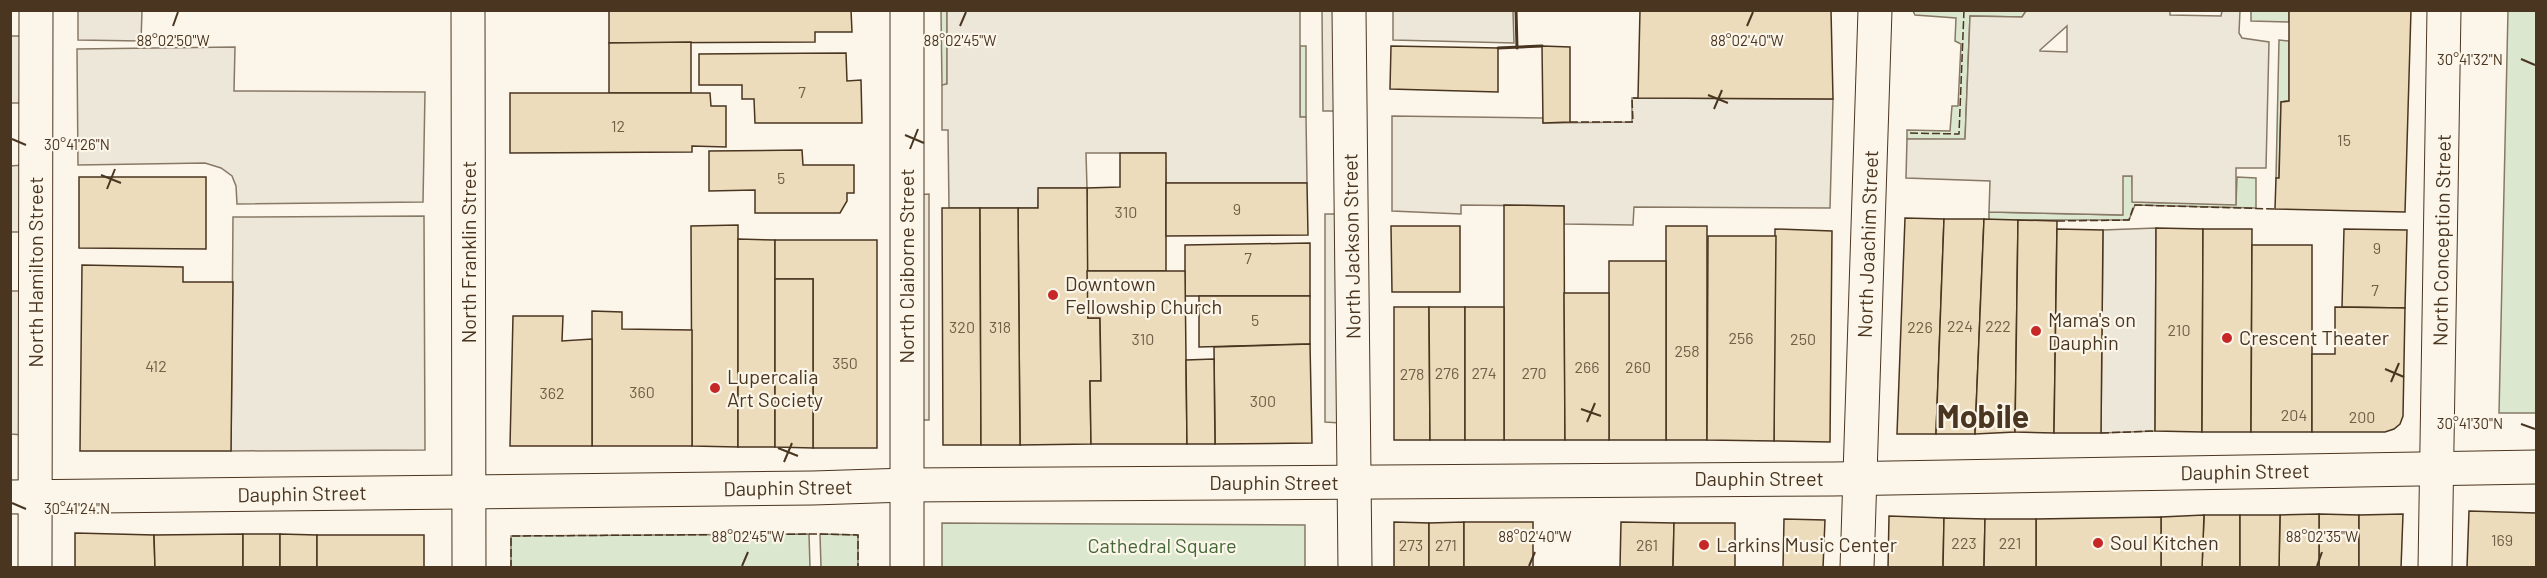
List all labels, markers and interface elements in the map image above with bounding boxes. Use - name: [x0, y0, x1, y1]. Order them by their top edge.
- text: 88°02'50"W: [136, 31, 210, 49]
- text: 88°02'45"W: [924, 31, 996, 49]
- text: 88°02'40"W: [1710, 31, 1784, 49]
- text: 30°41'32"N: [2437, 50, 2503, 68]
- house number: 7: [798, 82, 806, 101]
- house number: 12: [611, 116, 625, 135]
- house number: 15: [2337, 130, 2351, 149]
- street label: North Conception Street: [2427, 134, 2455, 346]
- text: 30°41'26"N: [44, 135, 110, 153]
- street label: North Joachim Street: [1852, 150, 1882, 338]
- street label: North Jackson Street: [1337, 153, 1365, 339]
- street label: North Franklin Street: [456, 161, 480, 343]
- house number: 5: [777, 168, 785, 187]
- street label: North Claiborne Street: [894, 169, 918, 363]
- street label: North Hamilton Street: [23, 177, 47, 367]
- house number: 9: [1233, 199, 1241, 218]
- house number: 310: [1115, 202, 1137, 221]
- house number: 9: [2373, 238, 2381, 257]
- house number: 7: [1244, 248, 1252, 267]
- place label: Downtown Fellowship Church: [1065, 271, 1222, 318]
- house number: 7: [2371, 280, 2379, 299]
- marker: Downtown Fellowship Church: [1046, 288, 1060, 302]
- place label: Mama's on Dauphin: [2048, 307, 2136, 354]
- house number: 5: [1251, 310, 1259, 329]
- house number: 224: [1947, 316, 1973, 335]
- house number: 222: [1985, 316, 2011, 335]
- house number: 320: [949, 317, 975, 336]
- house number: 318: [989, 317, 1011, 336]
- house number: 226: [1907, 317, 1933, 336]
- house number: 210: [2168, 320, 2191, 339]
- marker: Mama's on Dauphin: [2029, 324, 2043, 338]
- place label: Crescent Theater: [2239, 325, 2389, 349]
- house number: 256: [1728, 328, 1754, 347]
- house number: 310: [1132, 329, 1154, 348]
- house number: 250: [1790, 329, 1816, 348]
- marker: Crescent Theater: [2220, 331, 2234, 345]
- house number: 258: [1674, 341, 1700, 360]
- house number: 350: [832, 353, 858, 372]
- house number: 412: [145, 356, 167, 375]
- house number: 266: [1574, 357, 1600, 376]
- house number: 260: [1625, 357, 1651, 376]
- house number: 276: [1435, 363, 1459, 382]
- house number: 274: [1472, 363, 1496, 382]
- house number: 270: [1521, 363, 1547, 382]
- place label: Lupercalia Art Society: [727, 364, 823, 411]
- house number: 278: [1400, 364, 1424, 383]
- marker: Lupercalia Art Society: [708, 381, 722, 395]
- house number: 360: [629, 382, 655, 401]
- house number: 362: [539, 383, 565, 402]
- house number: 300: [1250, 391, 1276, 410]
- district label: Mobile: [1937, 396, 2029, 434]
- house number: 204: [2281, 405, 2307, 424]
- house number: 200: [2349, 407, 2375, 426]
- text: 30°41'30"N: [2437, 414, 2503, 432]
- street label: Dauphin Street: [2180, 458, 2310, 484]
- street label: Dauphin Street: [1694, 466, 1824, 490]
- street label: Dauphin Street: [1209, 470, 1339, 494]
- street label: Dauphin Street: [723, 474, 853, 500]
- street label: Dauphin Street: [237, 480, 367, 506]
- text: 30°41'24"N: [44, 499, 110, 517]
- text: 88°02'45"W: [712, 527, 784, 545]
- text: 88°02'40"W: [1498, 527, 1572, 545]
- text: 88°02'35"W: [2286, 527, 2358, 545]
- place label: Soul Kitchen: [2110, 530, 2219, 554]
- house number: 169: [2491, 530, 2513, 549]
- place label: Larkins Music Center: [1716, 532, 1897, 556]
- park label: Cathedral Square: [1087, 533, 1237, 557]
- house number: 223: [1951, 533, 1977, 552]
- house number: 221: [1999, 533, 2021, 552]
- house number: 273: [1399, 535, 1423, 554]
- house number: 271: [1435, 535, 1457, 554]
- house number: 261: [1636, 535, 1658, 554]
- marker: Soul Kitchen: [2091, 536, 2105, 550]
- marker: Larkins Music Center: [1697, 538, 1711, 552]

